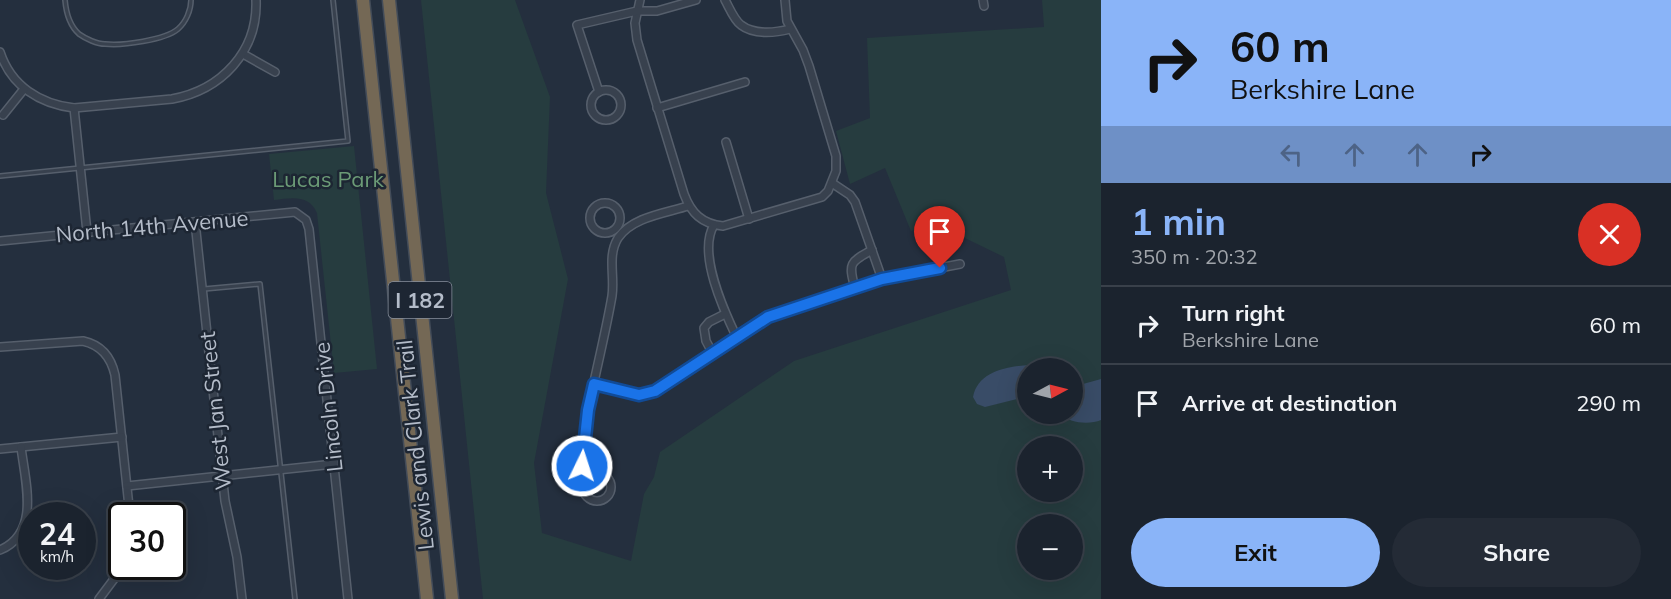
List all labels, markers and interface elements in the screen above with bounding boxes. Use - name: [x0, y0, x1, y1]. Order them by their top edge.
- text: 60 m: [1230, 20, 1330, 73]
- icon: right: [1131, 24, 1209, 102]
- text: Berkshire Lane: [1230, 72, 1415, 106]
- icon: left: [1275, 138, 1308, 171]
- icon: ahead: [1338, 138, 1371, 171]
- icon: ahead: [1401, 138, 1434, 171]
- icon: right: [1464, 138, 1497, 171]
- park label: Lucas Park: [272, 165, 384, 193]
- text: 1 min: [1131, 199, 1226, 244]
- button: close: [1578, 203, 1641, 266]
- street label: North 14th Avenue: [55, 204, 249, 248]
- pin: [914, 206, 965, 268]
- icon: arrive: [923, 215, 956, 248]
- text: 350 m · 20:32: [1131, 244, 1257, 269]
- road number: I 182: [388, 282, 452, 318]
- text: Turn right: [1182, 299, 1285, 327]
- icon: right: [1131, 309, 1164, 342]
- text: 60 m: [1590, 311, 1641, 339]
- text: Berkshire Lane: [1182, 327, 1319, 352]
- street label: West Jan Street: [193, 330, 237, 492]
- street label: Lewis and Clark Trail: [390, 338, 440, 552]
- street label: Lincoln Drive: [307, 341, 349, 473]
- north arrow: [1017, 358, 1083, 424]
- map controls: [1017, 358, 1083, 580]
- icon: arrive: [1131, 387, 1164, 420]
- text: Arrive at destination: [1182, 389, 1397, 417]
- text: 290 m: [1576, 389, 1641, 417]
- position arrow: [550, 434, 614, 498]
- button: +: [1017, 436, 1083, 502]
- speed limit sign: 30: [108, 502, 186, 580]
- button: −: [1017, 514, 1083, 580]
- text: 24: [39, 515, 75, 553]
- button: Exit: [1131, 518, 1380, 587]
- button: Share: [1392, 518, 1641, 587]
- text: km/h: [40, 547, 74, 566]

